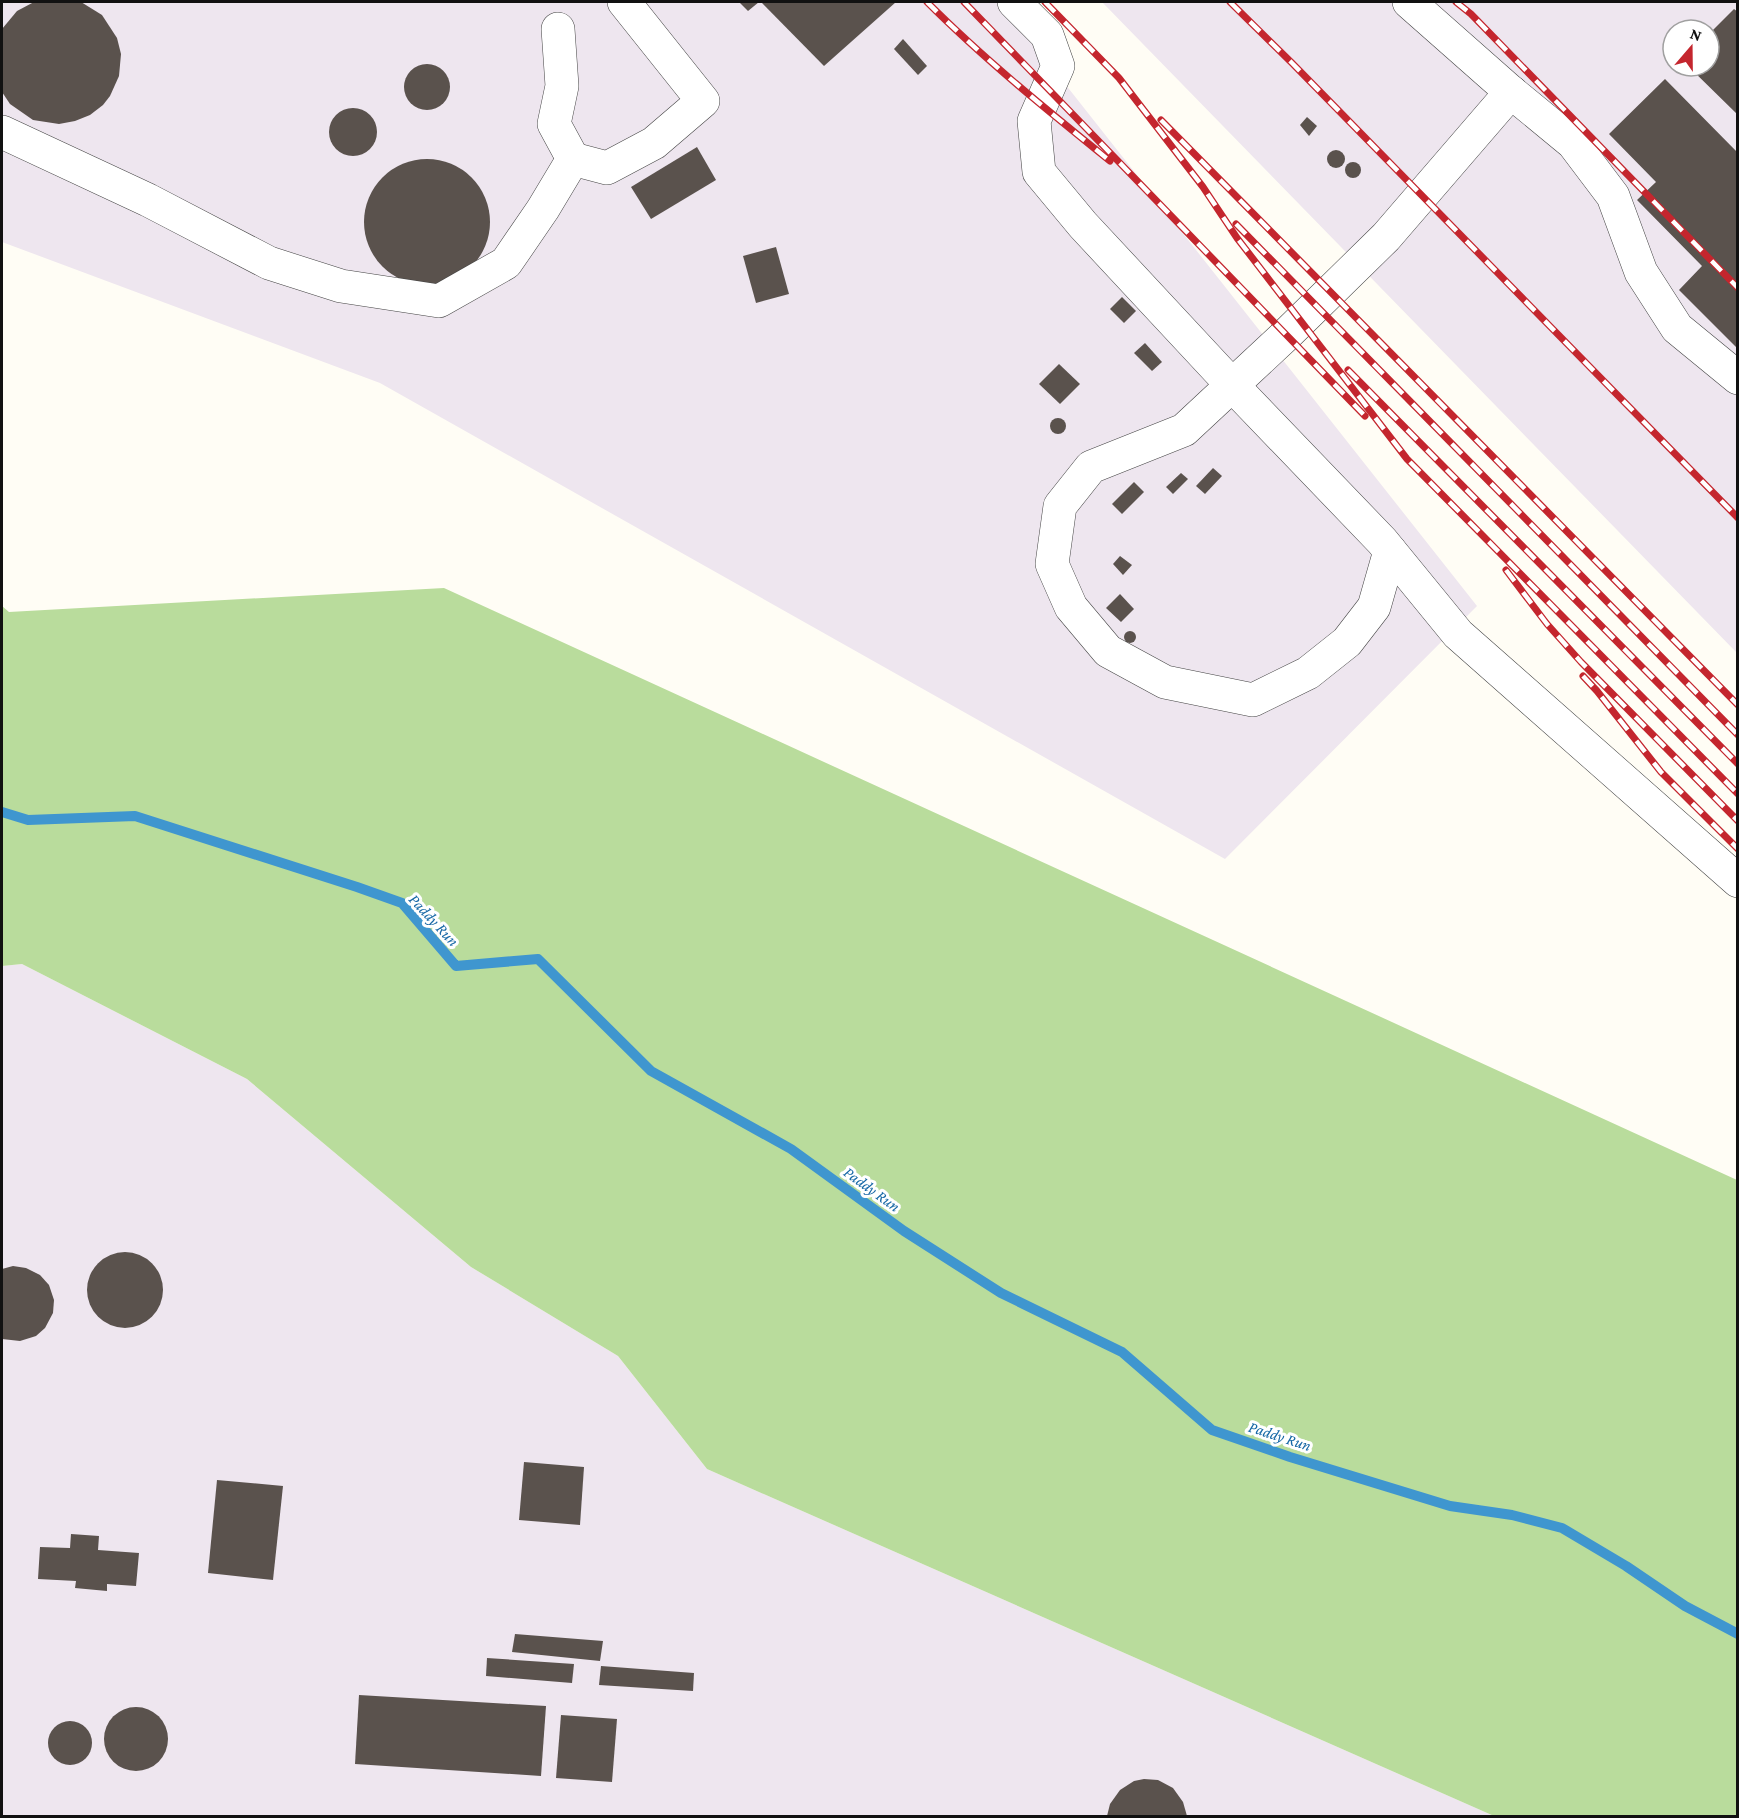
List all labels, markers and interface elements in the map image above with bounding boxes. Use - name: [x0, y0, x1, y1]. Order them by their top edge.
- north arrow: [1661, 18, 1721, 78]
- text: N: [1688, 25, 1704, 44]
- water label: Paddy Run: [405, 891, 462, 950]
- water label: Paddy Run: [840, 1163, 903, 1216]
- water label: Paddy Run: [1246, 1418, 1313, 1455]

